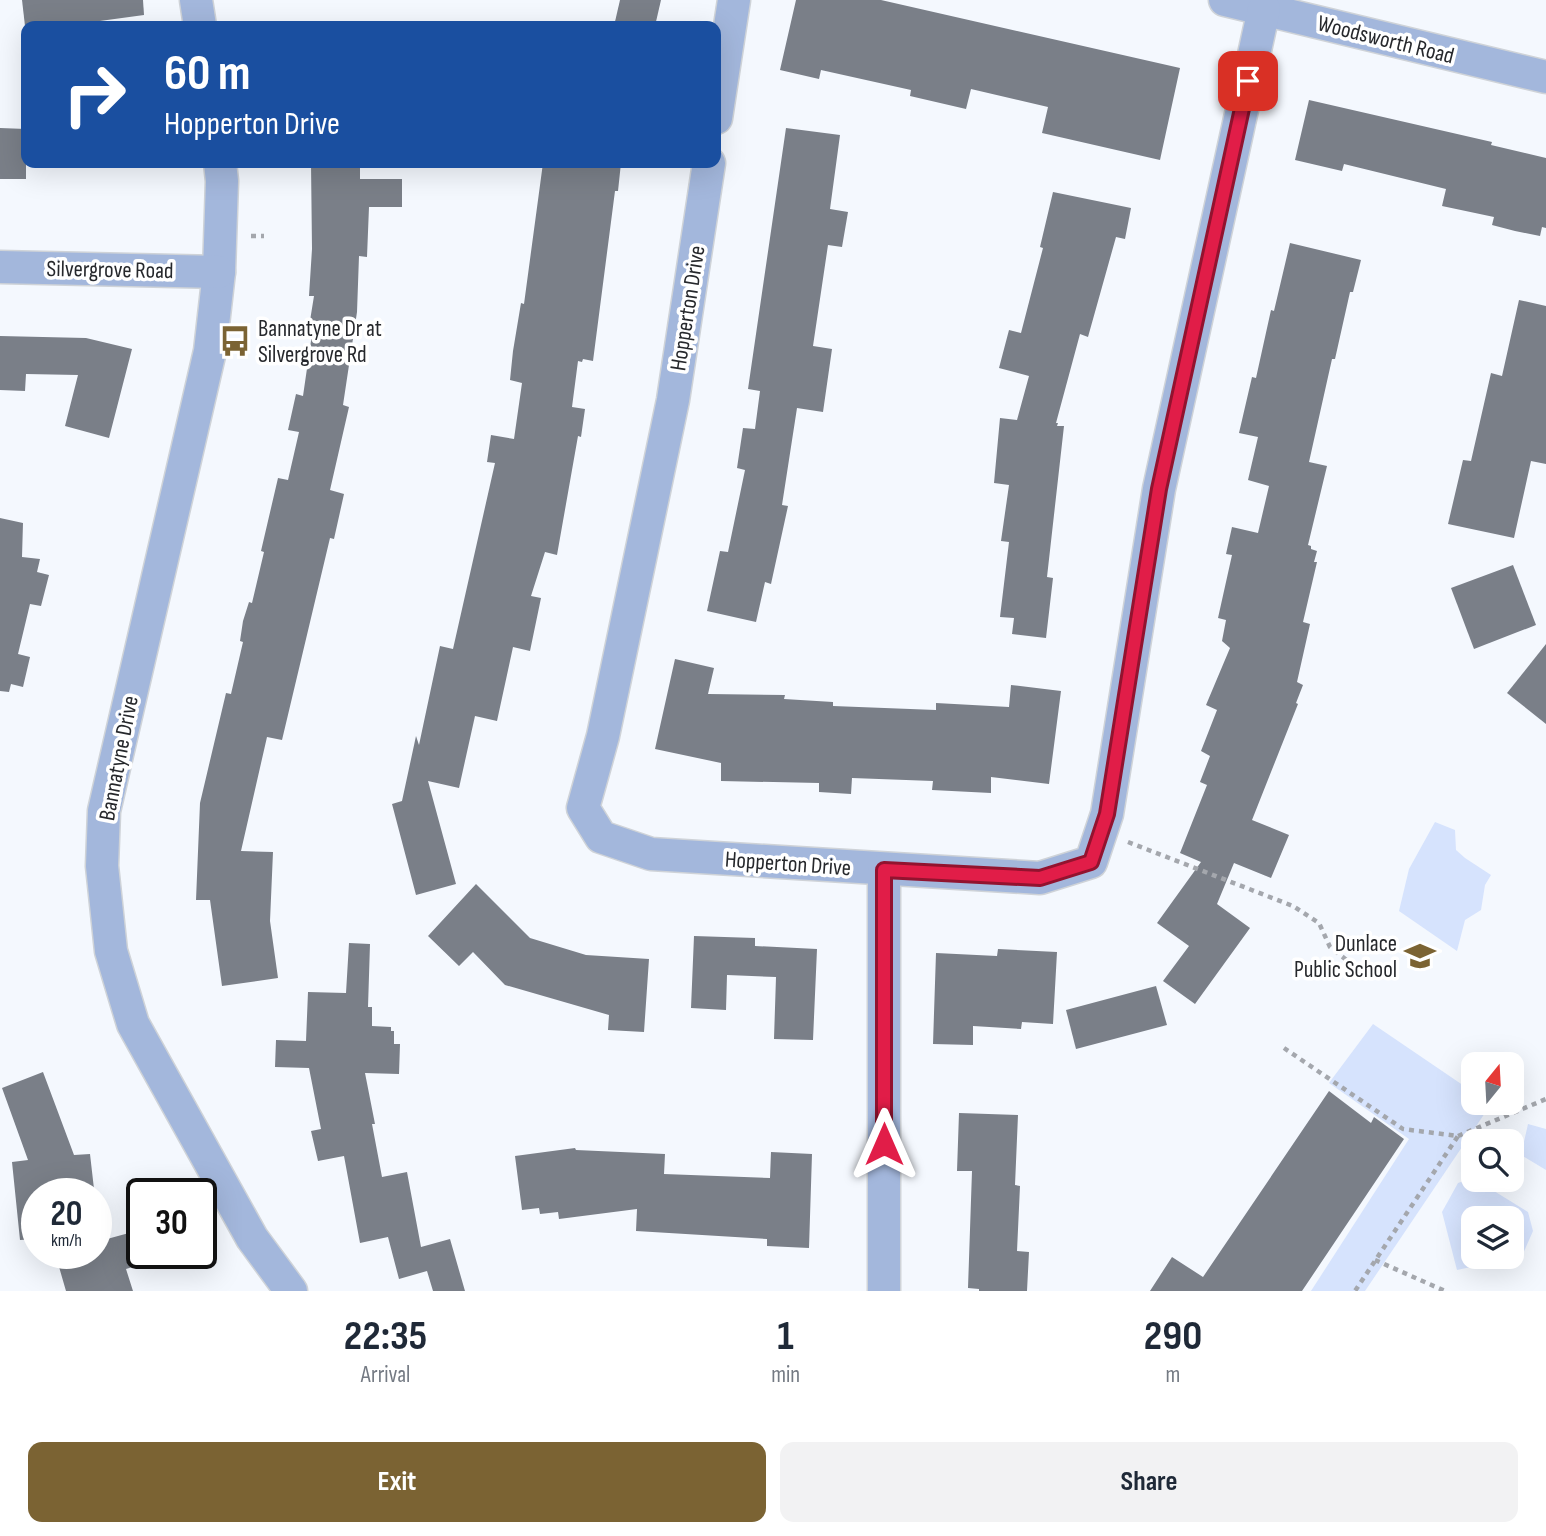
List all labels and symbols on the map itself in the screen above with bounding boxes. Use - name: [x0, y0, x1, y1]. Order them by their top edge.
- street label: Woodsworth Road: [1315, 9, 1457, 70]
- pin: [1218, 51, 1278, 111]
- street label: Hopperton Drive: [664, 244, 712, 373]
- street label: Silvergrove Road: [46, 255, 174, 285]
- place label: Bannatyne Dr at Silvergrove Rd: [258, 315, 382, 369]
- bus stop icon: Bannatyne Dr at Silvergrove Rd: [218, 324, 252, 358]
- street label: Bannatyne Drive: [93, 693, 145, 823]
- street label: Hopperton Drive: [724, 846, 852, 882]
- place label: Dunlace Public School: [1294, 930, 1397, 984]
- school or university icon: Dunlace Public School: [1403, 939, 1437, 973]
- north arrow: [1461, 1052, 1524, 1115]
- position arrow: [847, 1107, 921, 1181]
- speed limit sign: 30: [126, 1178, 217, 1269]

